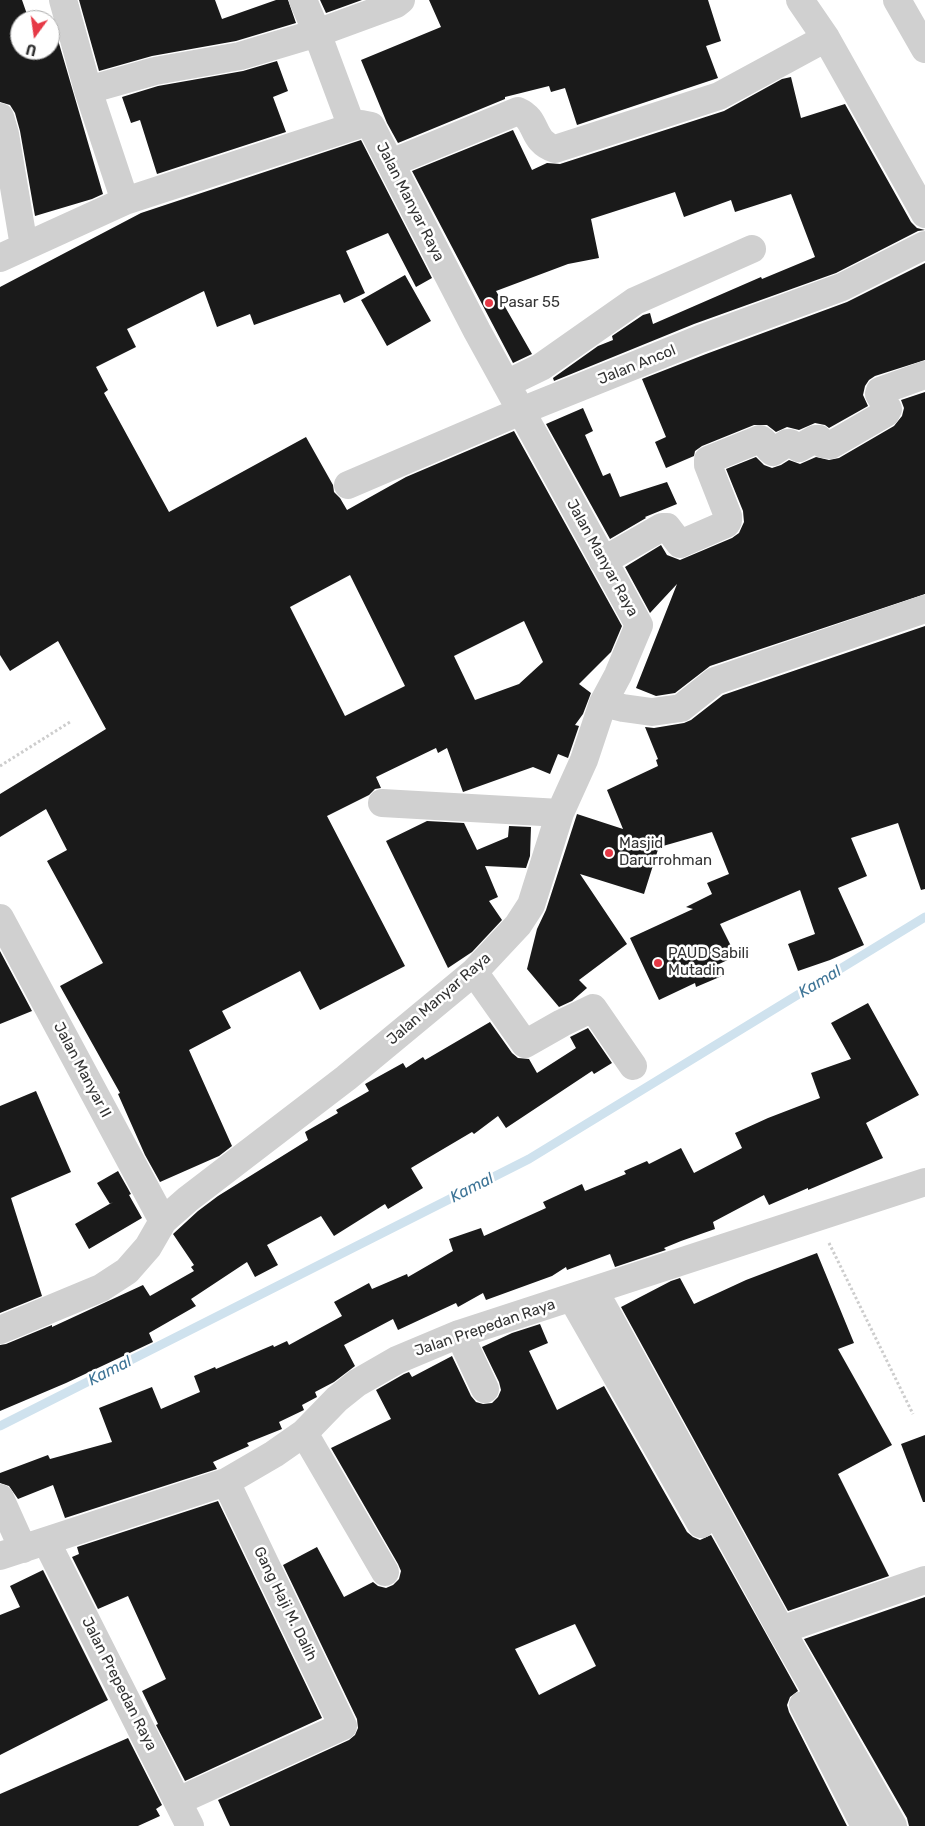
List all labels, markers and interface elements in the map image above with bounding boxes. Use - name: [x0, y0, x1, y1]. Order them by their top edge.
- north arrow: [10, 10, 60, 60]
- text: U: [25, 40, 38, 59]
- street label: Jalan Manyar Raya: [372, 139, 448, 265]
- place label: Pasar 55: [499, 294, 560, 312]
- marker: Pasar 55: [483, 297, 495, 309]
- street label: Jalan Ancol: [596, 341, 678, 389]
- street label: Jalan Manyar Raya: [562, 496, 642, 620]
- place label: Masjid Darurrohman: [619, 835, 712, 870]
- marker: Masjid Darurrohman: [603, 847, 615, 859]
- place label: PAUD Sabili Mutadin: [668, 945, 749, 980]
- street label: Jalan Manyar Raya: [384, 949, 494, 1049]
- marker: PAUD Sabili Mutadin: [652, 957, 664, 969]
- water label: Kamal: [795, 962, 845, 1002]
- street label: Jalan Manyar II: [49, 1019, 115, 1121]
- water label: Kamal: [447, 1169, 497, 1207]
- street label: Jalan Prepedan Raya: [412, 1295, 558, 1361]
- water label: Kamal: [85, 1352, 135, 1390]
- street label: Gang Haji M. Dalih: [250, 1544, 320, 1664]
- street label: Jalan Prepedan Raya: [77, 1614, 161, 1754]

